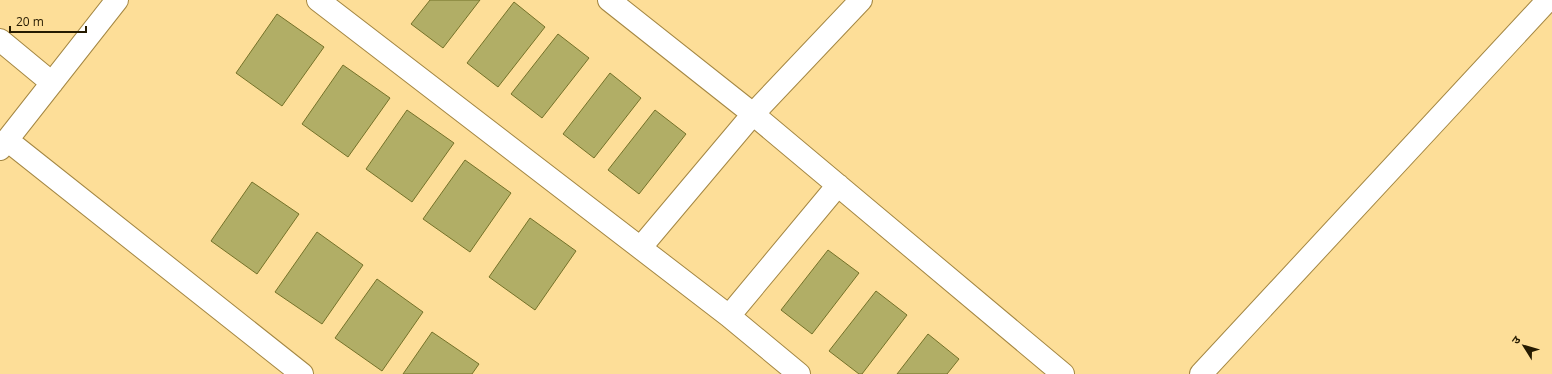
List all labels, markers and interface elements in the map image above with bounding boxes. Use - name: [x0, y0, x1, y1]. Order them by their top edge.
- scale bar: [10, 8, 86, 34]
- text: 20 m: [16, 13, 44, 30]
- north arrow: [1504, 326, 1544, 366]
- text: उ: [1508, 332, 1524, 347]

